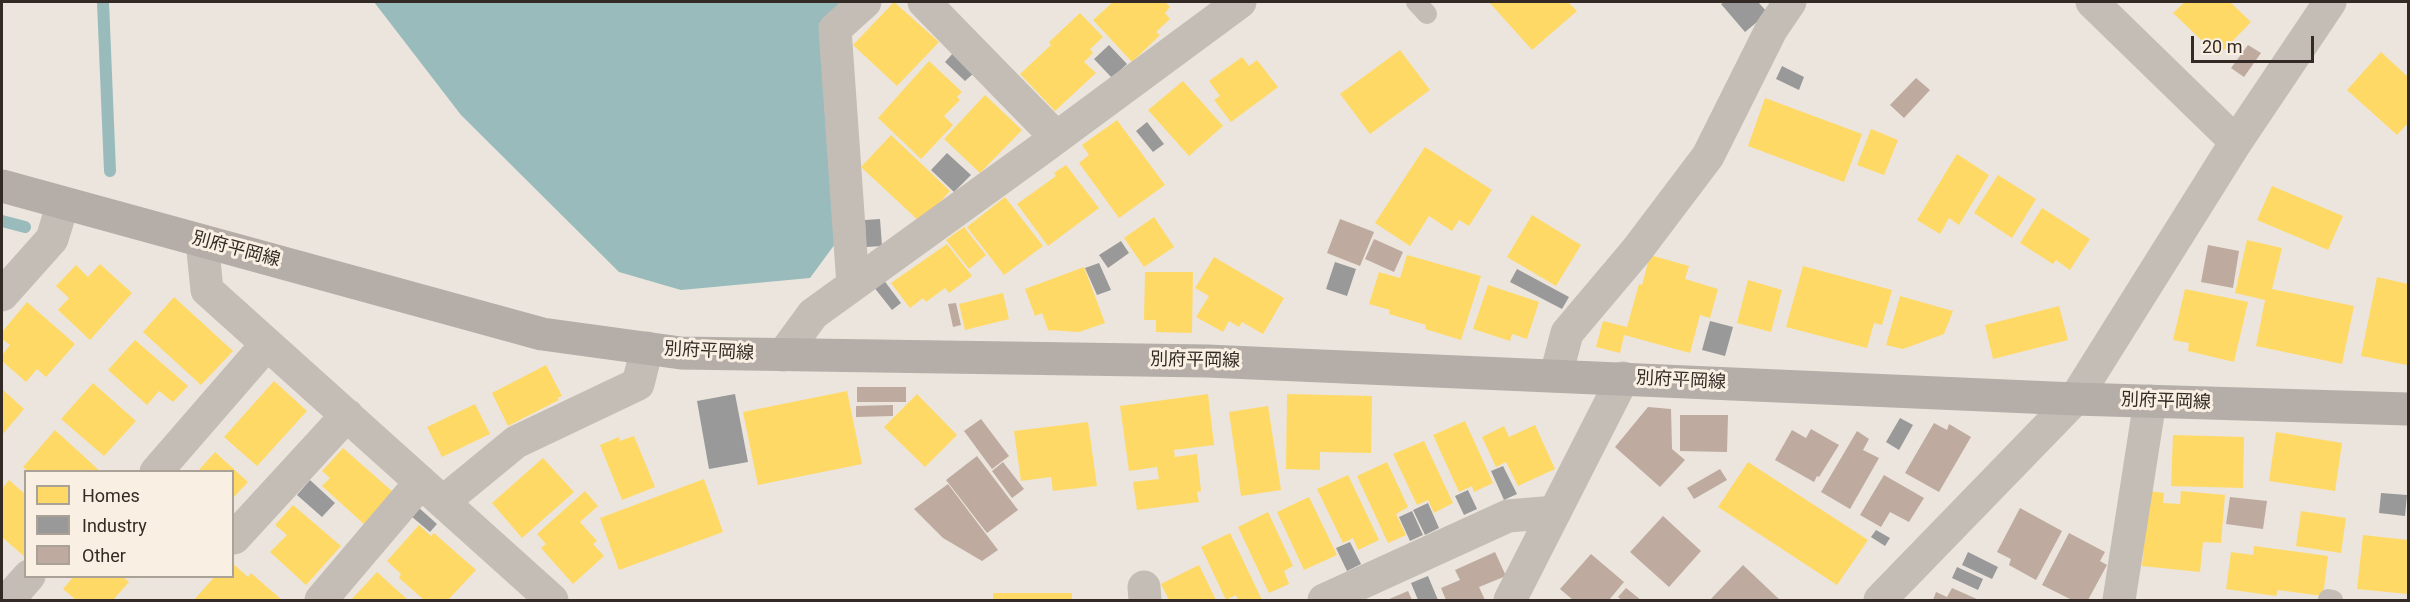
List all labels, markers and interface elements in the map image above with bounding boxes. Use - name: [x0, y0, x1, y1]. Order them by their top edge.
- scale bar: [2194, 24, 2317, 62]
- text: 20 m: [2202, 36, 2242, 57]
- street label: 別府平岡線: [190, 228, 282, 272]
- street label: 別府平岡線: [663, 339, 755, 365]
- street label: 別府平岡線: [1150, 349, 1240, 373]
- street label: 別府平岡線: [1635, 368, 1727, 394]
- street label: 別府平岡線: [2121, 390, 2211, 414]
- legend: [24, 470, 234, 578]
- text: Homes: [82, 485, 140, 506]
- text: Industry: [82, 515, 147, 536]
- text: Other: [82, 545, 126, 566]

